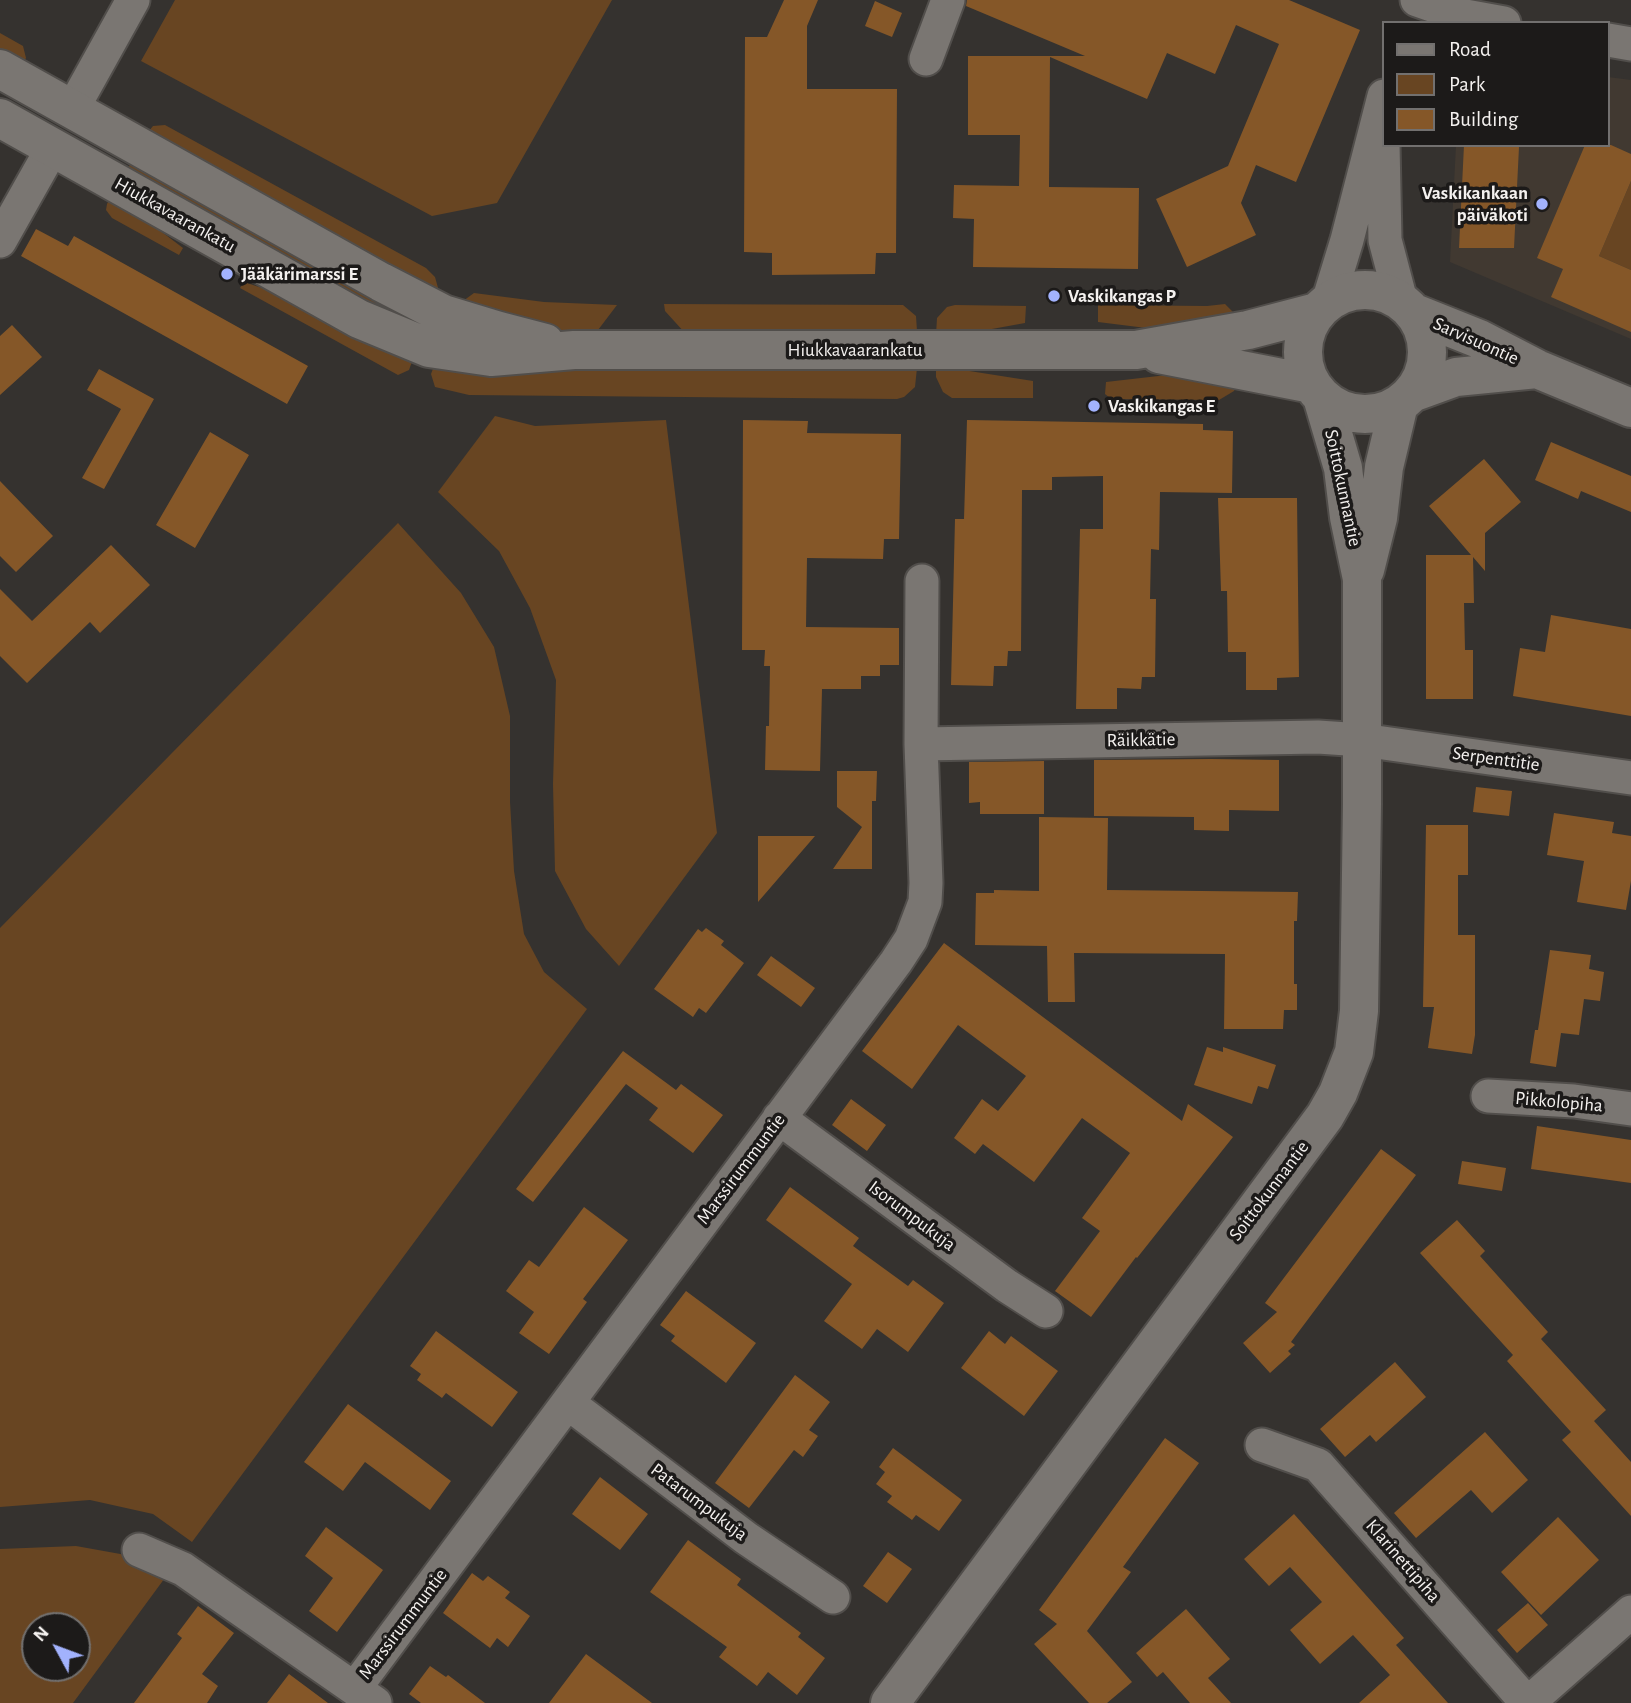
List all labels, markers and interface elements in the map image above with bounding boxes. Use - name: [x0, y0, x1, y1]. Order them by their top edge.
- legend: [1382, 21, 1610, 147]
- text: Road: [1449, 39, 1491, 60]
- text: Park: [1449, 74, 1485, 95]
- text: Building: [1449, 109, 1518, 130]
- street label: Hiukkavaarankatu: [110, 172, 240, 258]
- place label: Vaskikankaan päiväkoti: [1422, 182, 1528, 226]
- marker: Vaskikankaan päiväkoti: [1534, 196, 1550, 212]
- place label: Jääkärimarssi E: [241, 263, 358, 285]
- marker: Jääkärimarssi E: [219, 266, 235, 282]
- place label: Vaskikangas P: [1068, 285, 1176, 307]
- marker: Vaskikangas P: [1046, 288, 1062, 304]
- street label: Sarvisuontie: [1430, 312, 1522, 370]
- street label: Hiukkavaarankatu: [787, 339, 923, 361]
- place label: Vaskikangas E: [1108, 395, 1215, 417]
- marker: Vaskikangas E: [1086, 398, 1102, 414]
- street label: Soittokunnantie: [1319, 427, 1367, 549]
- street label: Räikkätie: [1106, 728, 1176, 752]
- street label: Serpenttitie: [1451, 742, 1541, 776]
- street label: Pikkolopiha: [1514, 1087, 1604, 1117]
- street label: Marssirummuntie: [692, 1109, 790, 1229]
- street label: Soittokunnantie: [1224, 1137, 1314, 1245]
- street label: Isorumpukuja: [864, 1176, 960, 1256]
- street label: Patarumpukuja: [646, 1458, 752, 1546]
- street label: Klarinettipiha: [1361, 1515, 1445, 1607]
- street label: Marssirummuntie: [354, 1564, 452, 1684]
- north arrow: [21, 1612, 91, 1682]
- text: N: [30, 1623, 53, 1645]

